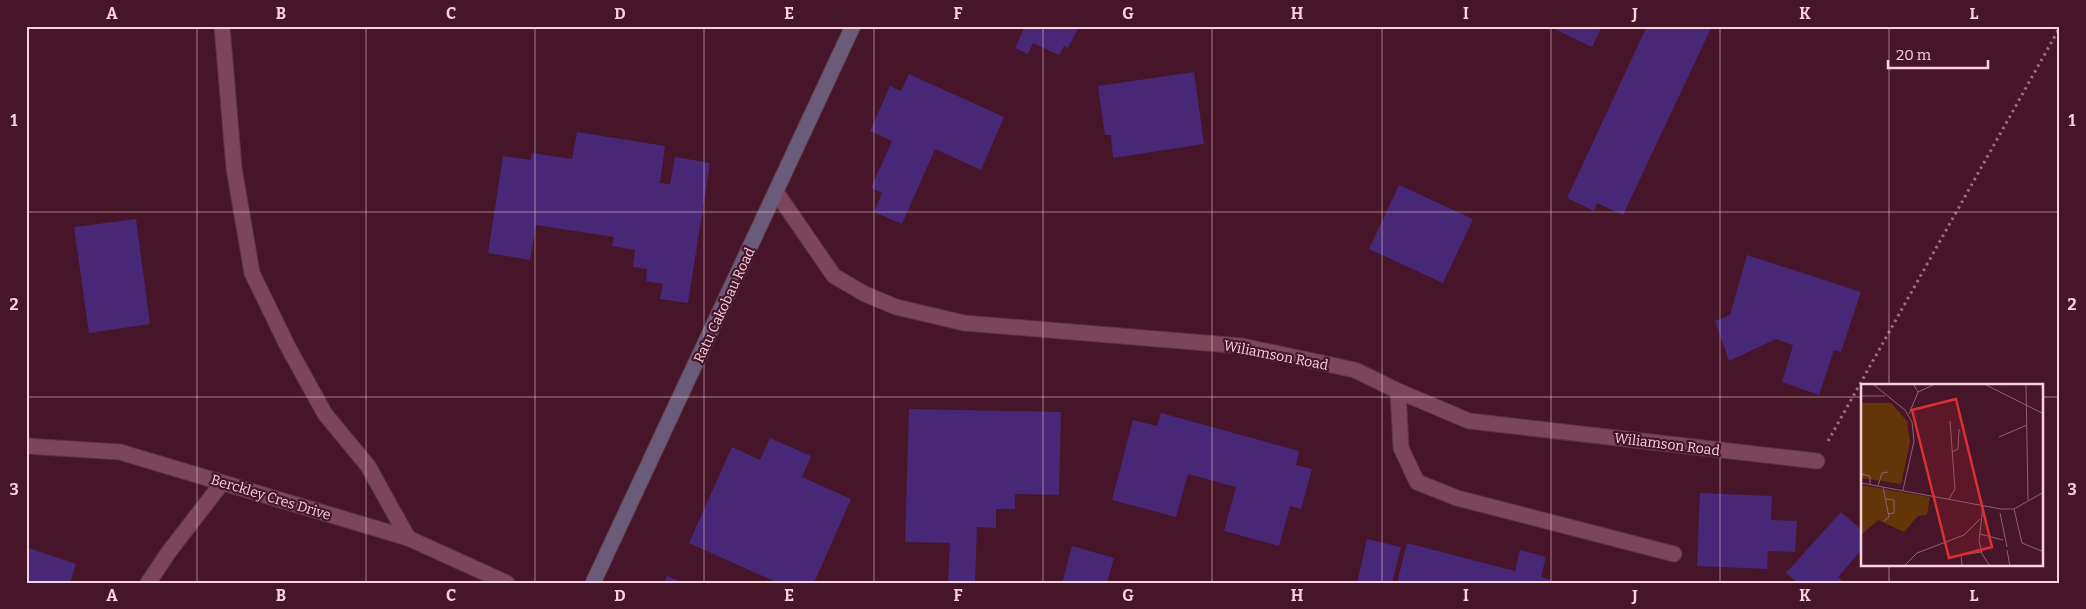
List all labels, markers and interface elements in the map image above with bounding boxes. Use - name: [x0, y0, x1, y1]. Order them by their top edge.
- text: A: [106, 4, 118, 23]
- text: B: [276, 4, 286, 23]
- text: C: [446, 4, 456, 23]
- text: D: [614, 4, 626, 23]
- text: E: [784, 4, 794, 23]
- text: F: [954, 4, 963, 23]
- text: G: [1122, 4, 1134, 23]
- text: H: [1291, 4, 1304, 23]
- text: I: [1463, 4, 1469, 23]
- text: J: [1631, 4, 1638, 23]
- text: K: [1799, 4, 1811, 23]
- text: L: [1970, 4, 1979, 23]
- scale bar: [1888, 38, 1988, 70]
- text: 20 m: [1896, 46, 1932, 64]
- text: 1: [11, 111, 18, 130]
- text: 1: [2069, 111, 2076, 130]
- street label: Ratu Cakobau Road: [690, 245, 759, 366]
- text: 2: [9, 295, 19, 314]
- text: 2: [2067, 295, 2077, 314]
- street label: Wiliamson Road: [1222, 337, 1330, 374]
- inset map: [1861, 384, 2044, 566]
- street label: Wiliamson Road: [1613, 430, 1721, 459]
- street label: Berckley Cres Drive: [209, 471, 333, 524]
- text: 3: [9, 480, 19, 499]
- text: 3: [2067, 480, 2077, 499]
- text: A: [106, 586, 118, 605]
- text: B: [276, 586, 286, 605]
- text: C: [446, 586, 456, 605]
- text: D: [614, 586, 626, 605]
- text: E: [784, 586, 794, 605]
- text: F: [954, 586, 963, 605]
- text: G: [1122, 586, 1134, 605]
- text: H: [1291, 586, 1304, 605]
- text: I: [1463, 586, 1469, 605]
- text: J: [1631, 586, 1638, 605]
- text: K: [1799, 586, 1811, 605]
- text: L: [1970, 586, 1979, 605]

